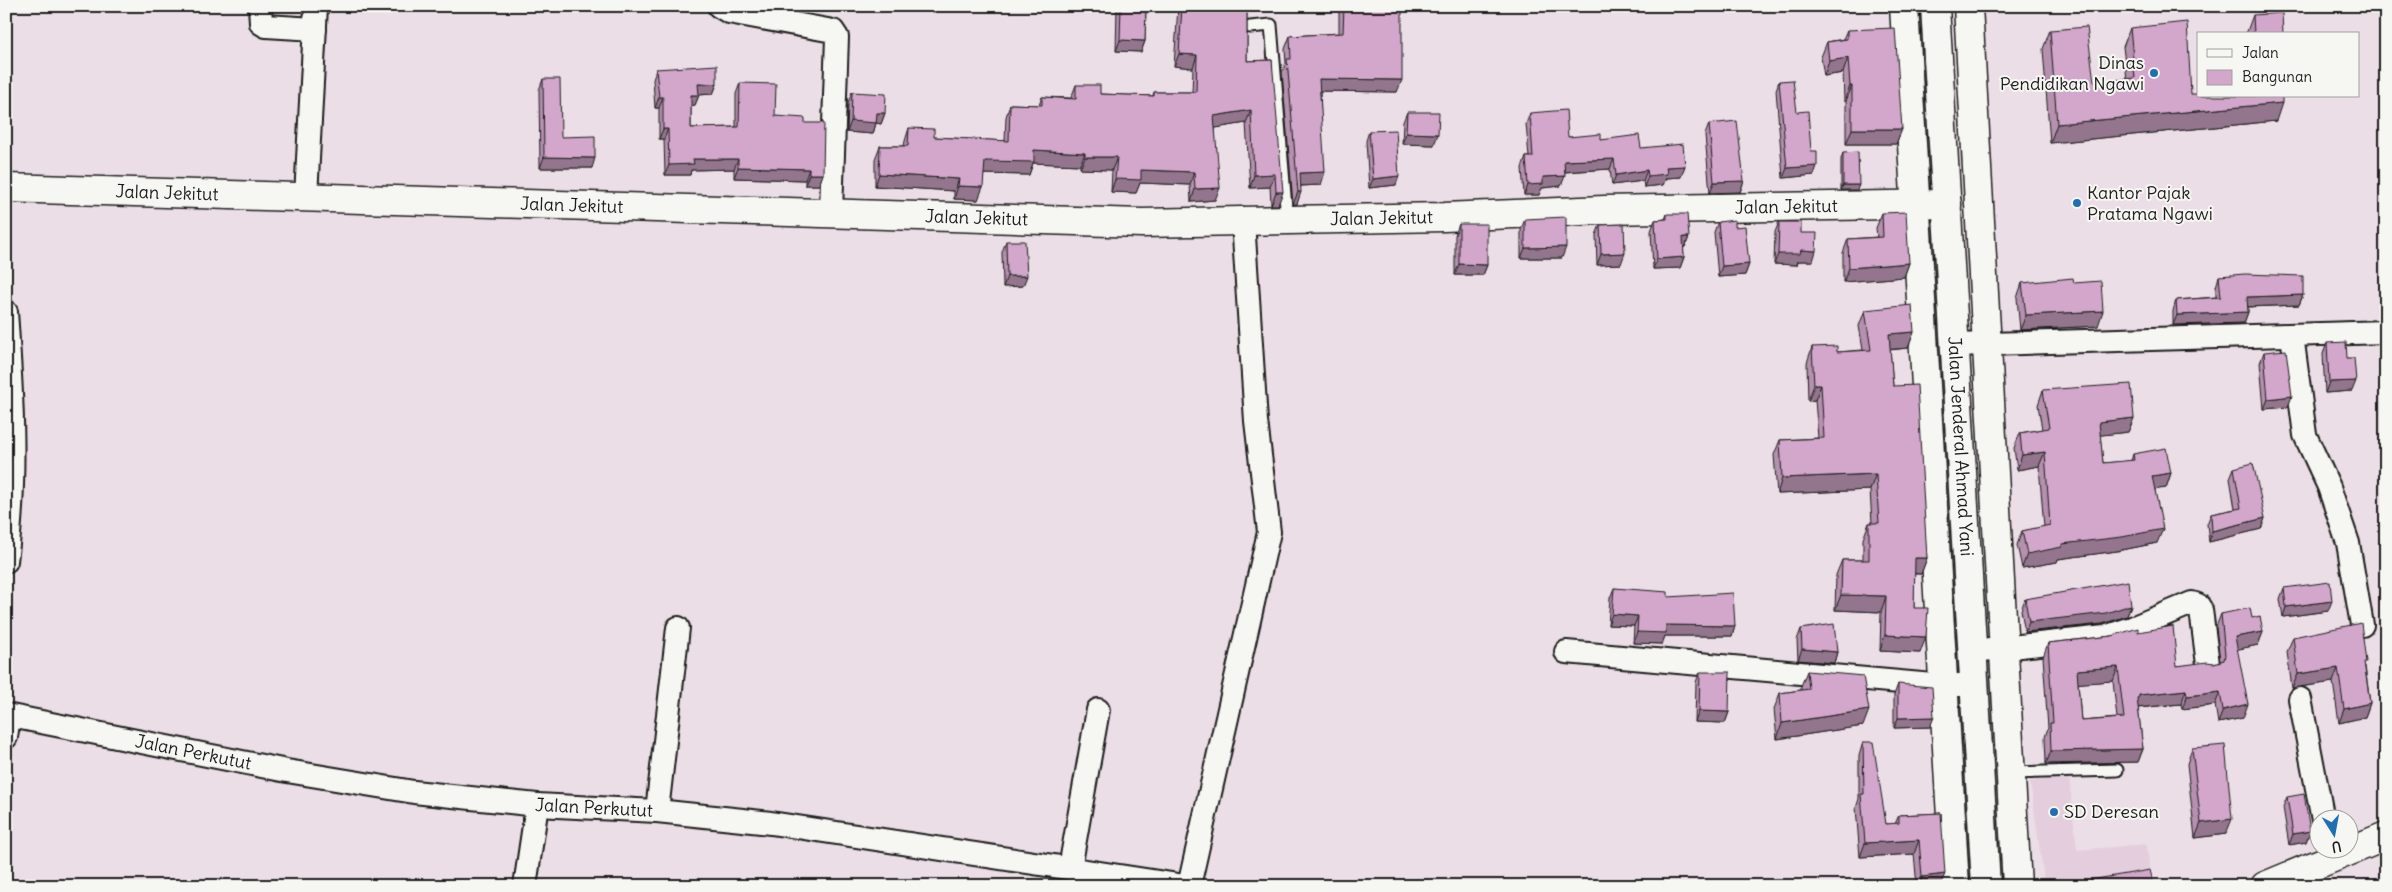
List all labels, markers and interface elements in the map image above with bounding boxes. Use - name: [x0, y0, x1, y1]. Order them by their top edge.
- legend: [2197, 32, 2360, 98]
- text: Jalan: [2242, 43, 2279, 62]
- place label: Dinas Pendidikan Ngawi: [2000, 51, 2144, 95]
- marker: Dinas Pendidikan Ngawi: [2148, 67, 2160, 79]
- text: Bangunan: [2242, 67, 2312, 86]
- street label: Jalan Jekitut: [115, 179, 219, 206]
- place label: Kantor Pajak Pratama Ngawi: [2087, 181, 2213, 225]
- street label: Jalan Jekitut: [520, 192, 624, 218]
- street label: Jalan Jekitut: [1734, 194, 1838, 219]
- marker: Kantor Pajak Pratama Ngawi: [2071, 197, 2083, 209]
- street label: Jalan Jekitut: [925, 204, 1028, 230]
- street label: Jalan Jekitut: [1330, 205, 1433, 230]
- street label: Jalan Jenderal Ahmad Yani: [1943, 336, 1979, 557]
- street label: Jalan Perkutut: [133, 729, 254, 775]
- street label: Jalan Perkutut: [535, 793, 654, 822]
- place label: SD Deresan: [2064, 800, 2159, 823]
- marker: SD Deresan: [2048, 806, 2060, 818]
- north arrow: [2310, 810, 2360, 860]
- text: U: [2330, 837, 2343, 857]

